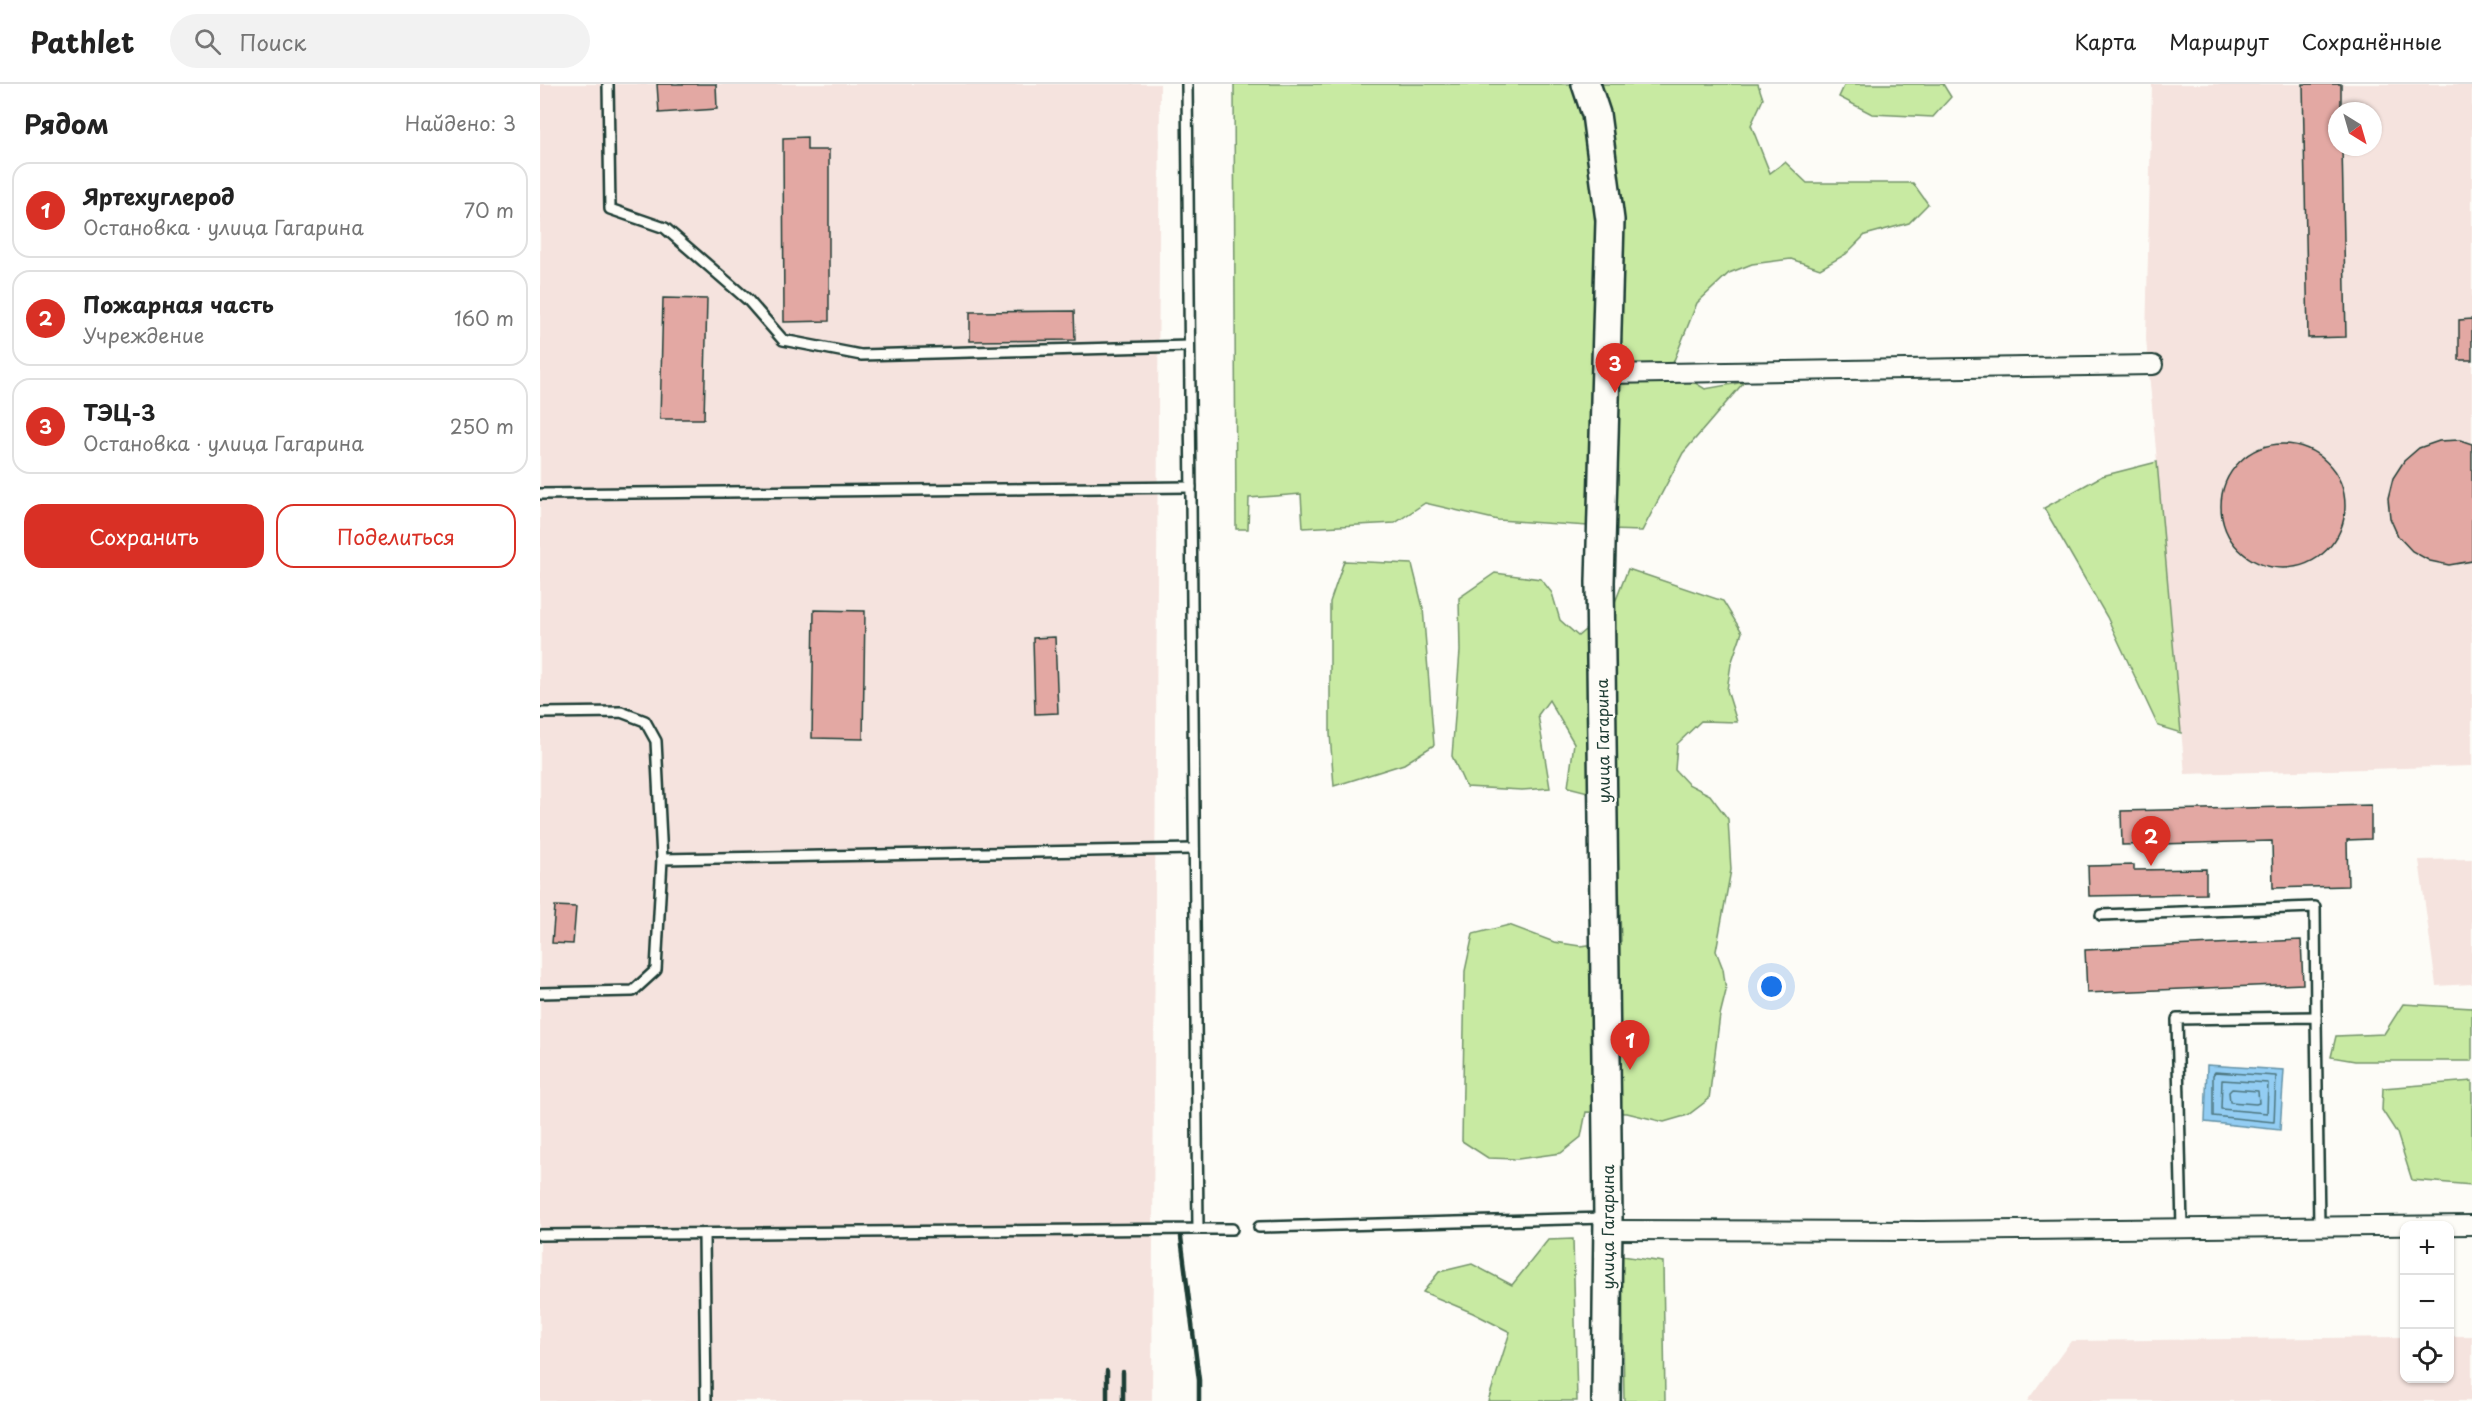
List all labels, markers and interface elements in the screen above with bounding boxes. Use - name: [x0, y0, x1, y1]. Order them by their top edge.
- search box: [170, 14, 590, 68]
- text: Pathlet: [30, 20, 134, 63]
- icon: search: [191, 25, 224, 58]
- text: Поиск: [239, 25, 306, 58]
- text: Карта: [2075, 25, 2136, 57]
- text: Маршрут: [2169, 25, 2269, 57]
- text: Сохранённые: [2302, 25, 2442, 57]
- north arrow: [2328, 102, 2382, 156]
- text: Рядом: [24, 104, 109, 143]
- text: Найдено: 3: [405, 108, 516, 138]
- text: Яртехуглерод: [83, 179, 235, 212]
- text: 1: [41, 195, 50, 225]
- text: 70 m: [464, 195, 514, 225]
- text: Остановка · улица Гагарина: [83, 212, 364, 242]
- text: Пожарная часть: [83, 287, 274, 320]
- text: 2: [38, 303, 53, 333]
- text: 160 m: [454, 303, 514, 333]
- text: Учреждение: [83, 320, 204, 350]
- pin: 3: [1596, 344, 1634, 393]
- text: ТЭЦ-3: [83, 395, 156, 428]
- text: 3: [39, 411, 52, 441]
- text: 250 m: [450, 411, 514, 441]
- text: Остановка · улица Гагарина: [83, 428, 364, 458]
- button: Сохранить: [24, 504, 264, 568]
- button: Поделиться: [276, 504, 516, 568]
- street label: улица Гагарина: [1589, 678, 1615, 804]
- pin: 2: [2132, 816, 2170, 866]
- your location: [1757, 972, 1786, 1001]
- pin: 1: [1610, 1020, 1650, 1070]
- street label: улица Гагарина: [1595, 1165, 1619, 1289]
- map controls: [2400, 1221, 2454, 1383]
- button: +: [2400, 1221, 2454, 1275]
- button: −: [2400, 1275, 2454, 1329]
- button: locate: [2400, 1329, 2454, 1383]

